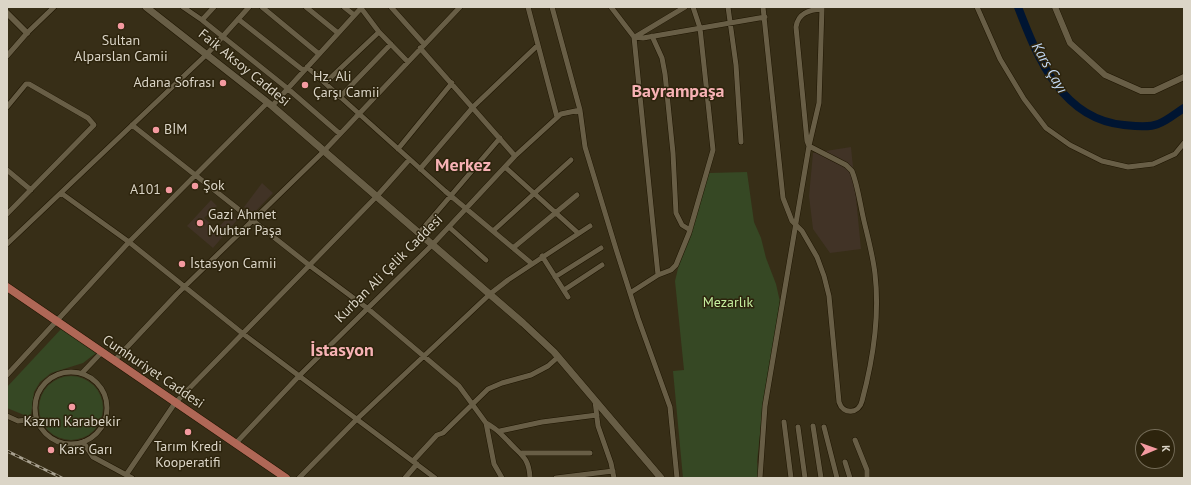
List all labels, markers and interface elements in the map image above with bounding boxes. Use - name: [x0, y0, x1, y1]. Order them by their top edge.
- marker: Sultan Alparslan Camii: [116, 21, 126, 31]
- street label: Faik Aksoy Caddesi: [195, 26, 293, 110]
- place label: Sultan Alparslan Camii: [74, 33, 168, 66]
- water label: Kars Çayı: [1027, 39, 1071, 97]
- place label: Hz. Ali Çarşı Camii: [313, 69, 379, 102]
- place label: Adana Sofrası: [133, 75, 215, 91]
- marker: Adana Sofrası: [218, 78, 228, 88]
- marker: Hz. Ali Çarşı Camii: [300, 80, 310, 90]
- district label: Bayrampaşa: [631, 81, 725, 103]
- place label: BİM: [164, 122, 187, 138]
- marker: BİM: [151, 125, 161, 135]
- district label: Merkez: [435, 155, 491, 177]
- place label: Şok: [203, 178, 225, 194]
- marker: Şok: [190, 181, 200, 191]
- place label: A101: [130, 182, 161, 198]
- marker: A101: [164, 185, 174, 195]
- place label: Gazi Ahmet Muhtar Paşa: [208, 207, 282, 240]
- street label: Kurban Ali Çelik Caddesi: [332, 212, 446, 326]
- marker: Gazi Ahmet Muhtar Paşa: [195, 218, 205, 228]
- place label: İstasyon Camii: [190, 256, 276, 272]
- marker: İstasyon Camii: [177, 259, 187, 269]
- park label: Mezarlık: [703, 295, 753, 311]
- street label: Cumhuriyet Caddesi: [99, 332, 207, 412]
- district label: İstasyon: [310, 340, 374, 362]
- marker: Kazım Karabekir: [67, 402, 77, 412]
- place label: Kazım Karabekir: [24, 414, 120, 430]
- marker: Tarım Kredi Kooperatifi: [183, 427, 193, 437]
- north arrow: [1135, 429, 1175, 469]
- place label: Tarım Kredi Kooperatifi: [154, 439, 222, 472]
- place label: Kars Garı: [59, 442, 113, 458]
- marker: Kars Garı: [46, 445, 56, 455]
- text: K: [1159, 445, 1173, 452]

